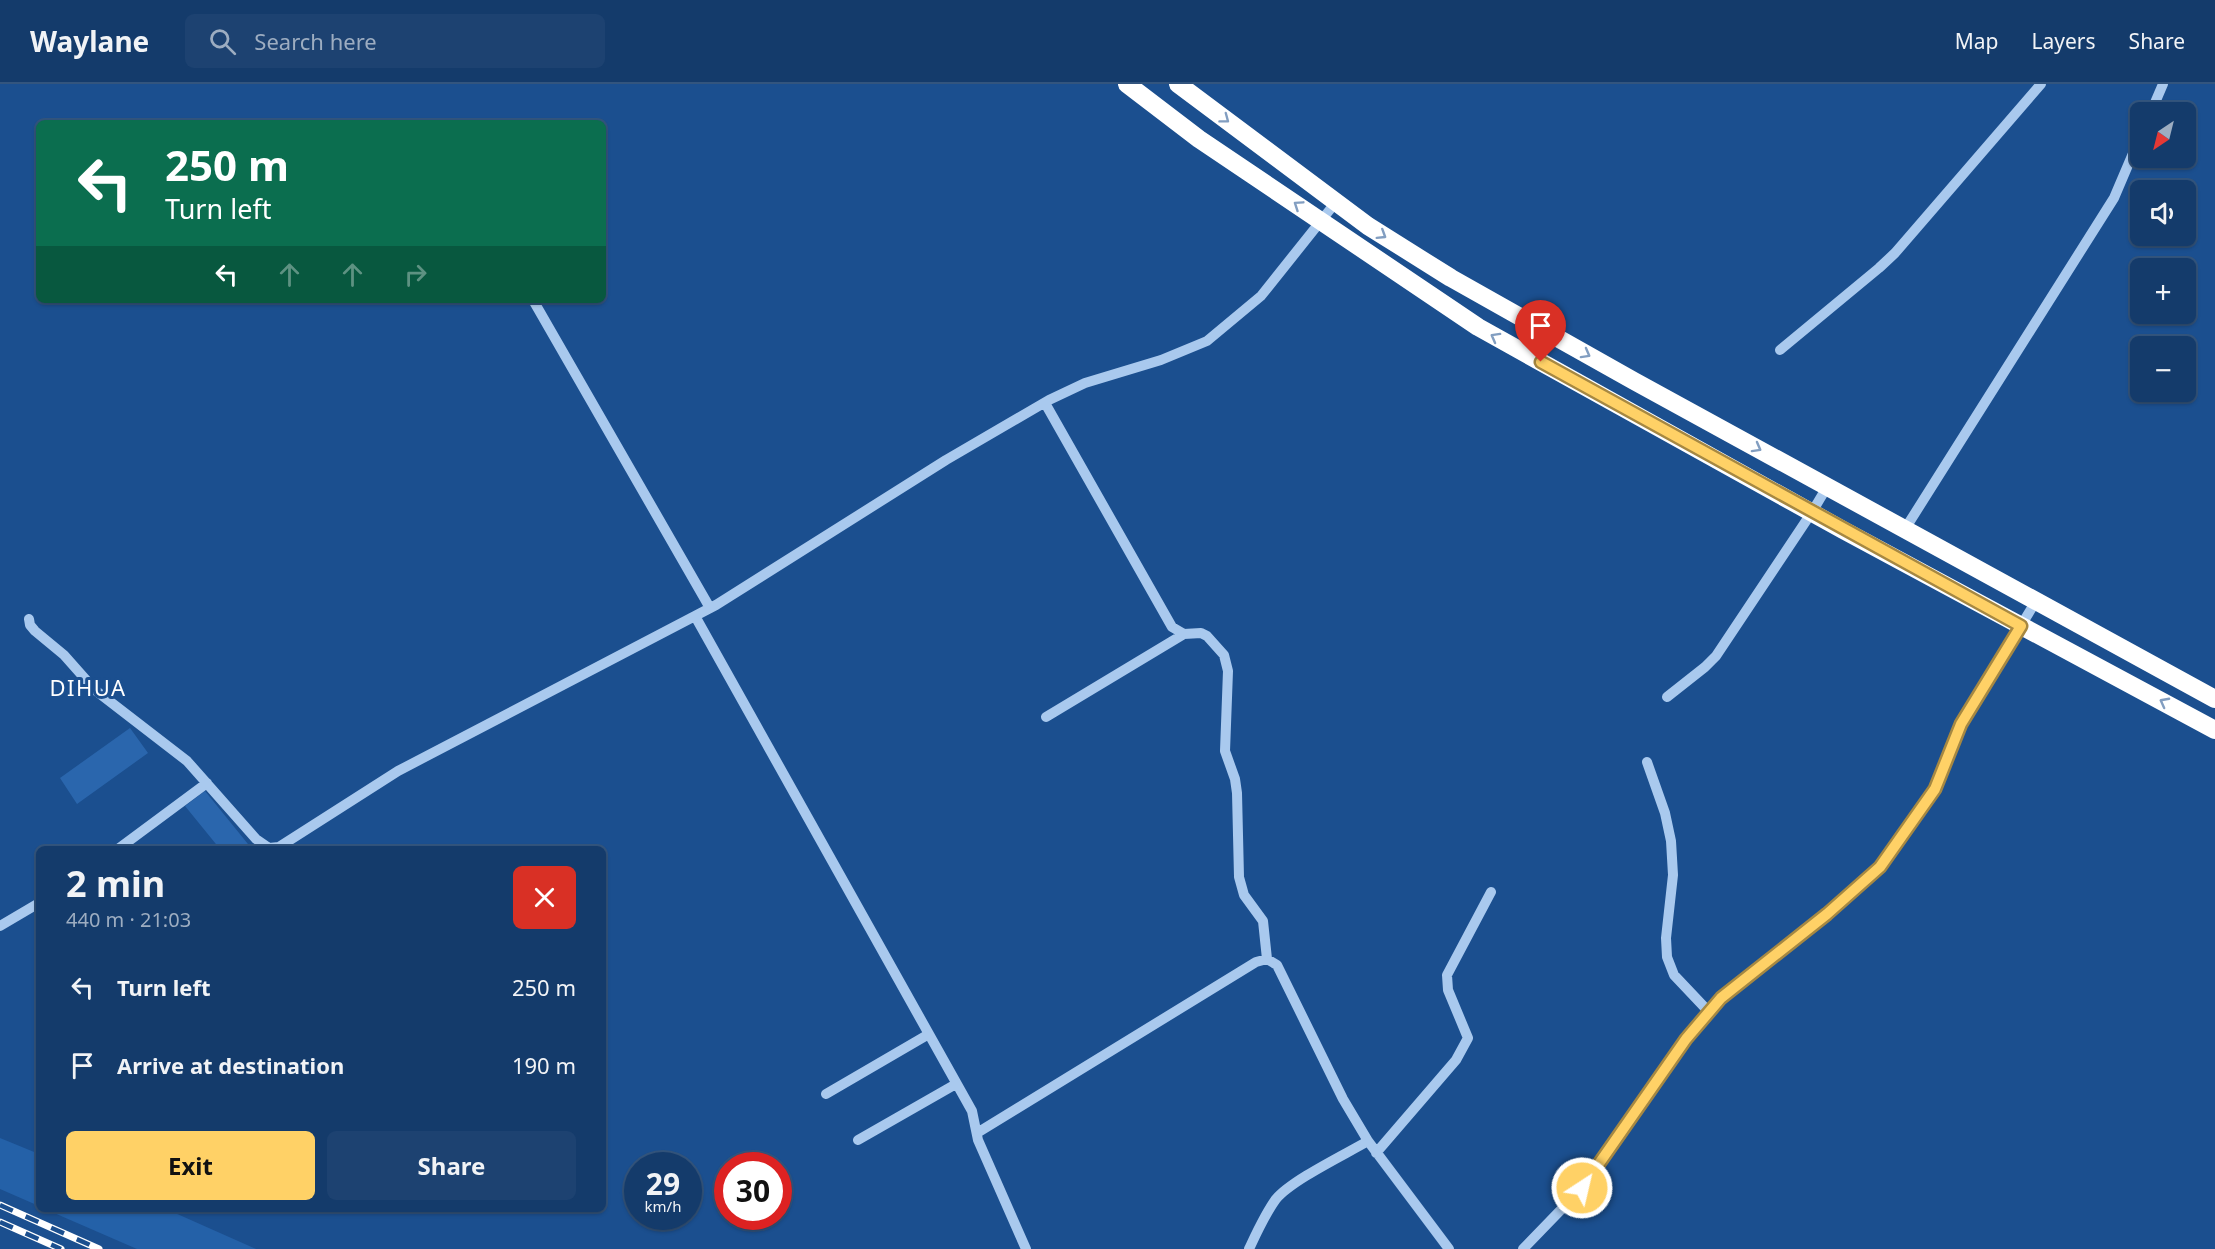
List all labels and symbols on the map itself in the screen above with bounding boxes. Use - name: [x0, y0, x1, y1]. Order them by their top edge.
- north arrow: [2130, 102, 2196, 168]
- one-way arrow: [1218, 112, 1229, 123]
- one-way arrow: [1293, 201, 1304, 212]
- one-way arrow: [1376, 227, 1386, 239]
- pin: [1515, 300, 1566, 362]
- one-way arrow: [1491, 332, 1501, 344]
- one-way arrow: [1580, 347, 1590, 358]
- one-way arrow: [1751, 441, 1761, 452]
- district label: DIHUA: [49, 672, 127, 702]
- one-way arrow: [2159, 698, 2170, 709]
- speed limit sign: 30: [714, 1152, 792, 1230]
- position arrow: [1550, 1156, 1614, 1220]

